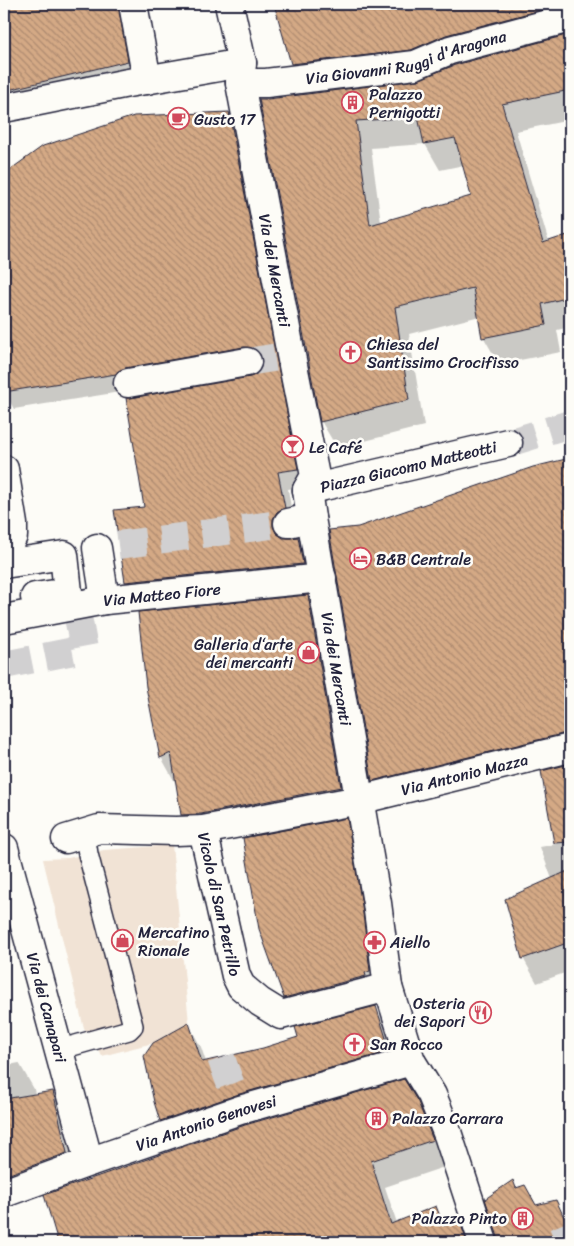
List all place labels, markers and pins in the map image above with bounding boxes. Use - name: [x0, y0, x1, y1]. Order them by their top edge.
- place label: Palazzo Pernigotti: [369, 80, 441, 127]
- building icon: Palazzo Pernigotti: [341, 91, 365, 115]
- place label: Gusto 17: [194, 105, 256, 134]
- cafe icon: Gusto 17: [166, 107, 190, 131]
- place label: Chiesa del Santissimo Crocifisso: [367, 330, 519, 377]
- church icon: Chiesa del Santissimo Crocifisso: [339, 341, 363, 365]
- place label: Le Café: [309, 433, 362, 462]
- bar icon: Le Café: [281, 435, 305, 459]
- place label: B&B Centrale: [376, 545, 471, 574]
- hotel icon: B&B Centrale: [348, 547, 372, 571]
- place label: Galleria d‘arte dei mercanti: [194, 630, 294, 677]
- shop icon: Galleria d‘arte dei mercanti: [297, 641, 321, 665]
- place label: Mercatino Rionale: [138, 918, 209, 965]
- place label: Aiello: [389, 928, 430, 957]
- shop icon: Mercatino Rionale: [110, 929, 134, 953]
- pharmacy icon: Aiello: [362, 930, 386, 954]
- place label: Osteria dei Sapori: [394, 989, 466, 1036]
- restaurant icon: Osteria dei Sapori: [469, 1000, 493, 1024]
- place label: San Rocco: [370, 1030, 443, 1059]
- church icon: San Rocco: [342, 1032, 366, 1056]
- place label: Palazzo Carrara: [392, 1104, 503, 1133]
- building icon: Palazzo Carrara: [364, 1106, 388, 1130]
- place label: Palazzo Pinto: [412, 1204, 507, 1233]
- building icon: Palazzo Pinto: [511, 1206, 535, 1230]

